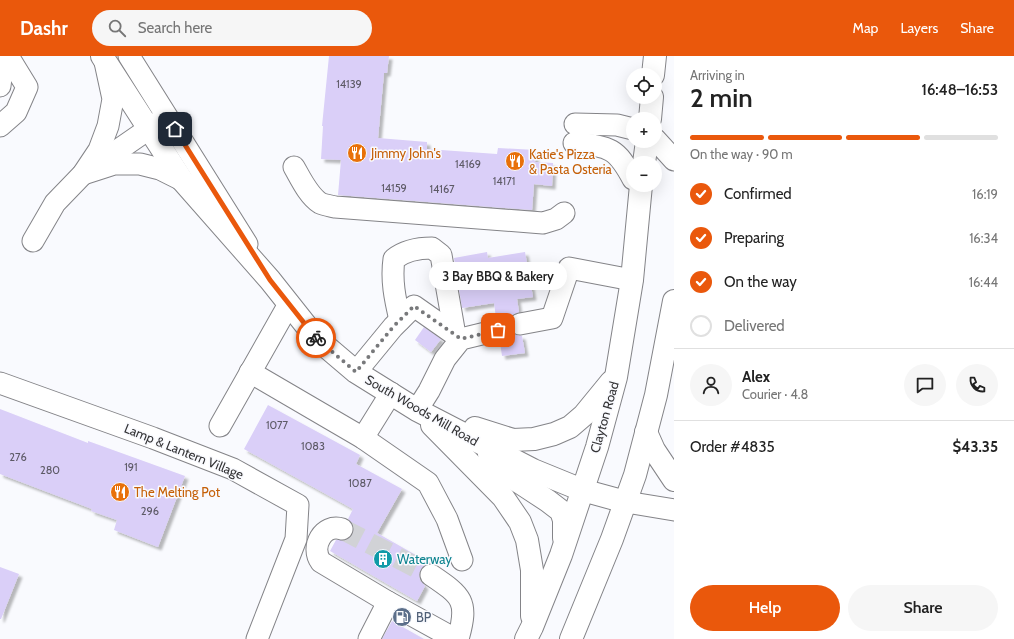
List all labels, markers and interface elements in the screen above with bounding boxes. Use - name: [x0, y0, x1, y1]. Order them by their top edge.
- search box: [92, 10, 372, 46]
- text: Dashr: [20, 17, 68, 40]
- icon: search: [106, 17, 128, 39]
- text: Search here: [138, 19, 212, 37]
- text: Map: [853, 19, 878, 37]
- text: Layers: [900, 19, 938, 37]
- text: Share: [960, 19, 994, 37]
- text: Arriving in: [690, 67, 745, 83]
- map controls: [626, 68, 662, 192]
- button: locate: [626, 68, 662, 104]
- house number: 14139: [336, 77, 362, 91]
- text: 16:48–16:53: [922, 81, 998, 99]
- text: 2 min: [690, 82, 753, 114]
- pin: [158, 112, 192, 146]
- button: +: [626, 112, 662, 148]
- icon: home: [164, 118, 186, 140]
- restaurant icon: Jimmy John's: [346, 142, 368, 164]
- place label: Jimmy John's: [370, 145, 442, 161]
- place label: Katie's Pizza & Pasta Osteria: [529, 146, 612, 177]
- text: On the way · 90 m: [690, 146, 793, 162]
- restaurant icon: Katie's Pizza & Pasta Osteria: [504, 150, 526, 172]
- button: −: [626, 156, 662, 192]
- house number: 14169: [455, 157, 481, 171]
- house number: 14171: [493, 174, 515, 188]
- house number: 14159: [381, 181, 407, 195]
- house number: 14167: [429, 182, 455, 196]
- icon: check: [690, 183, 712, 205]
- text: Confirmed: [724, 185, 792, 203]
- text: 16:19: [972, 186, 998, 202]
- icon: check: [690, 227, 712, 249]
- text: Preparing: [724, 229, 784, 247]
- text: 16:34: [969, 230, 998, 246]
- callout: 3 Bay BBQ & Bakery: [429, 262, 567, 290]
- text: 3 Bay BBQ & Bakery: [442, 268, 554, 284]
- icon: check: [690, 271, 712, 293]
- text: On the way: [724, 273, 797, 291]
- text: 16:44: [969, 274, 998, 290]
- pin: [481, 313, 515, 347]
- text: Delivered: [724, 317, 785, 335]
- courier: [296, 318, 336, 358]
- icon: bag: [487, 319, 509, 341]
- icon: bike: [305, 327, 327, 349]
- button: person: [690, 364, 732, 406]
- button: chat: [904, 364, 946, 406]
- button: phone: [956, 364, 998, 406]
- text: Alex: [742, 368, 770, 386]
- street label: South Woods Mill Road: [363, 371, 481, 449]
- street label: Clayton Road: [586, 379, 622, 455]
- text: Courier · 4.8: [742, 386, 808, 402]
- house number: 1077: [266, 418, 289, 432]
- street label: Lamp & Lantern Village: [122, 420, 246, 482]
- text: Order #4835: [690, 438, 775, 456]
- text: $43.35: [952, 438, 998, 456]
- house number: 1083: [301, 439, 325, 453]
- house number: 276: [9, 450, 27, 464]
- house number: 191: [124, 460, 138, 474]
- house number: 280: [40, 463, 60, 477]
- house number: 1087: [348, 476, 372, 490]
- restaurant icon: The Melting Pot: [109, 481, 131, 503]
- place label: The Melting Pot: [134, 484, 221, 500]
- house number: 296: [141, 504, 159, 518]
- building icon: Waterway: [372, 548, 394, 570]
- place label: Waterway: [397, 551, 452, 567]
- button: Help: [690, 585, 840, 631]
- button: Share: [848, 585, 998, 631]
- fuel station icon: BP: [391, 606, 413, 628]
- place label: BP: [416, 609, 432, 625]

